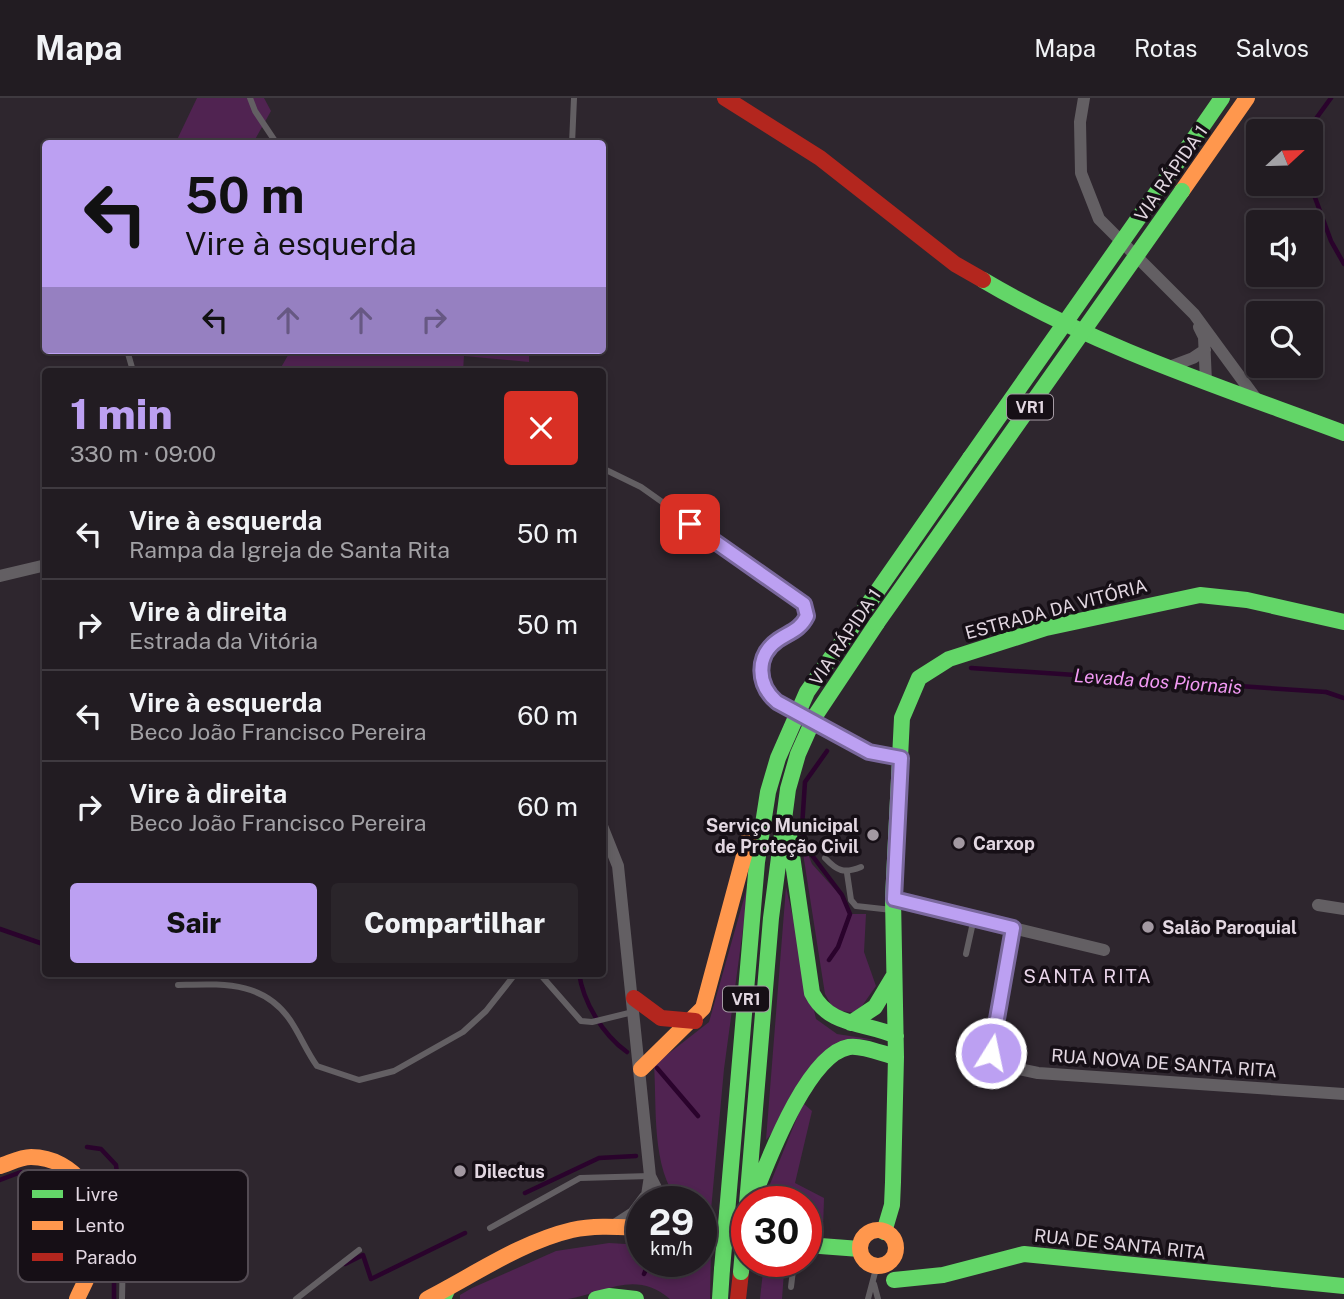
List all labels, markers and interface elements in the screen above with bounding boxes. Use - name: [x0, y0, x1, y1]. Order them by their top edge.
- text: Mapa: [35, 29, 123, 67]
- text: Mapa: [1034, 34, 1096, 62]
- text: Rotas: [1134, 34, 1197, 62]
- text: Salvos: [1235, 34, 1309, 62]
- north arrow: [1246, 119, 1323, 196]
- map controls: [1246, 119, 1323, 378]
- street label: VIA RÁPIDA 1: [1129, 120, 1212, 225]
- text: 50 m: [185, 166, 305, 224]
- icon: left: [70, 168, 161, 259]
- button: sound: [1246, 210, 1323, 287]
- text: Vire à esquerda: [185, 225, 417, 262]
- icon: left: [196, 301, 234, 339]
- icon: ahead: [269, 301, 307, 339]
- icon: ahead: [342, 301, 380, 339]
- icon: right: [415, 301, 453, 339]
- button: search: [1246, 301, 1323, 378]
- text: 1 min: [70, 389, 173, 438]
- button: close: [504, 391, 578, 465]
- road number: VR1: [1007, 394, 1053, 420]
- text: 330 m · 09:00: [70, 440, 216, 467]
- pin: [660, 494, 720, 554]
- text: Vire à esquerda: [129, 505, 322, 536]
- icon: arrive: [671, 505, 709, 543]
- icon: left: [70, 515, 108, 553]
- text: 50 m: [517, 518, 578, 549]
- text: Rampa da Igreja de Santa Rita: [129, 536, 450, 563]
- street label: ESTRADA DA VITÓRIA: [962, 574, 1150, 643]
- street label: VIA RÁPIDA 1: [804, 584, 885, 689]
- text: Vire à direita: [129, 596, 287, 627]
- icon: right: [70, 606, 108, 644]
- text: 50 m: [517, 609, 578, 640]
- text: Estrada da Vitória: [129, 627, 318, 654]
- water label: Levada dos Piornais: [1073, 664, 1243, 698]
- text: Vire à esquerda: [129, 687, 322, 718]
- icon: left: [70, 697, 108, 735]
- text: 60 m: [517, 700, 578, 731]
- text: Beco João Francisco Pereira: [129, 718, 427, 745]
- text: Vire à direita: [129, 778, 287, 809]
- icon: right: [70, 788, 108, 826]
- text: 60 m: [517, 791, 578, 822]
- text: Beco João Francisco Pereira: [129, 809, 427, 836]
- place label: Serviço Municipal de Proteção Civil: [706, 815, 859, 857]
- marker: Serviço Municipal de Proteção Civil: [865, 827, 881, 843]
- place label: Carxop: [973, 833, 1035, 854]
- marker: Carxop: [951, 835, 967, 851]
- button: Sair: [70, 883, 317, 963]
- button: Compartilhar: [331, 883, 578, 963]
- place label: Salão Paroquial: [1162, 917, 1297, 938]
- marker: Salão Paroquial: [1140, 919, 1156, 935]
- district label: SANTA RITA: [1023, 965, 1153, 987]
- road number: VR1: [723, 986, 769, 1012]
- position arrow: [954, 1016, 1028, 1090]
- street label: RUA NOVA DE SANTA RITA: [1050, 1045, 1278, 1081]
- place label: Dilectus: [474, 1161, 545, 1182]
- marker: Dilectus: [452, 1163, 468, 1179]
- legend: [18, 1170, 248, 1282]
- text: Livre: [75, 1183, 118, 1205]
- speed limit sign: 30: [731, 1186, 822, 1277]
- text: 29: [649, 1202, 694, 1243]
- text: Lento: [75, 1214, 125, 1236]
- street label: RUA DE SANTA RITA: [1033, 1225, 1207, 1263]
- text: km/h: [650, 1238, 693, 1259]
- text: Parado: [75, 1246, 137, 1268]

